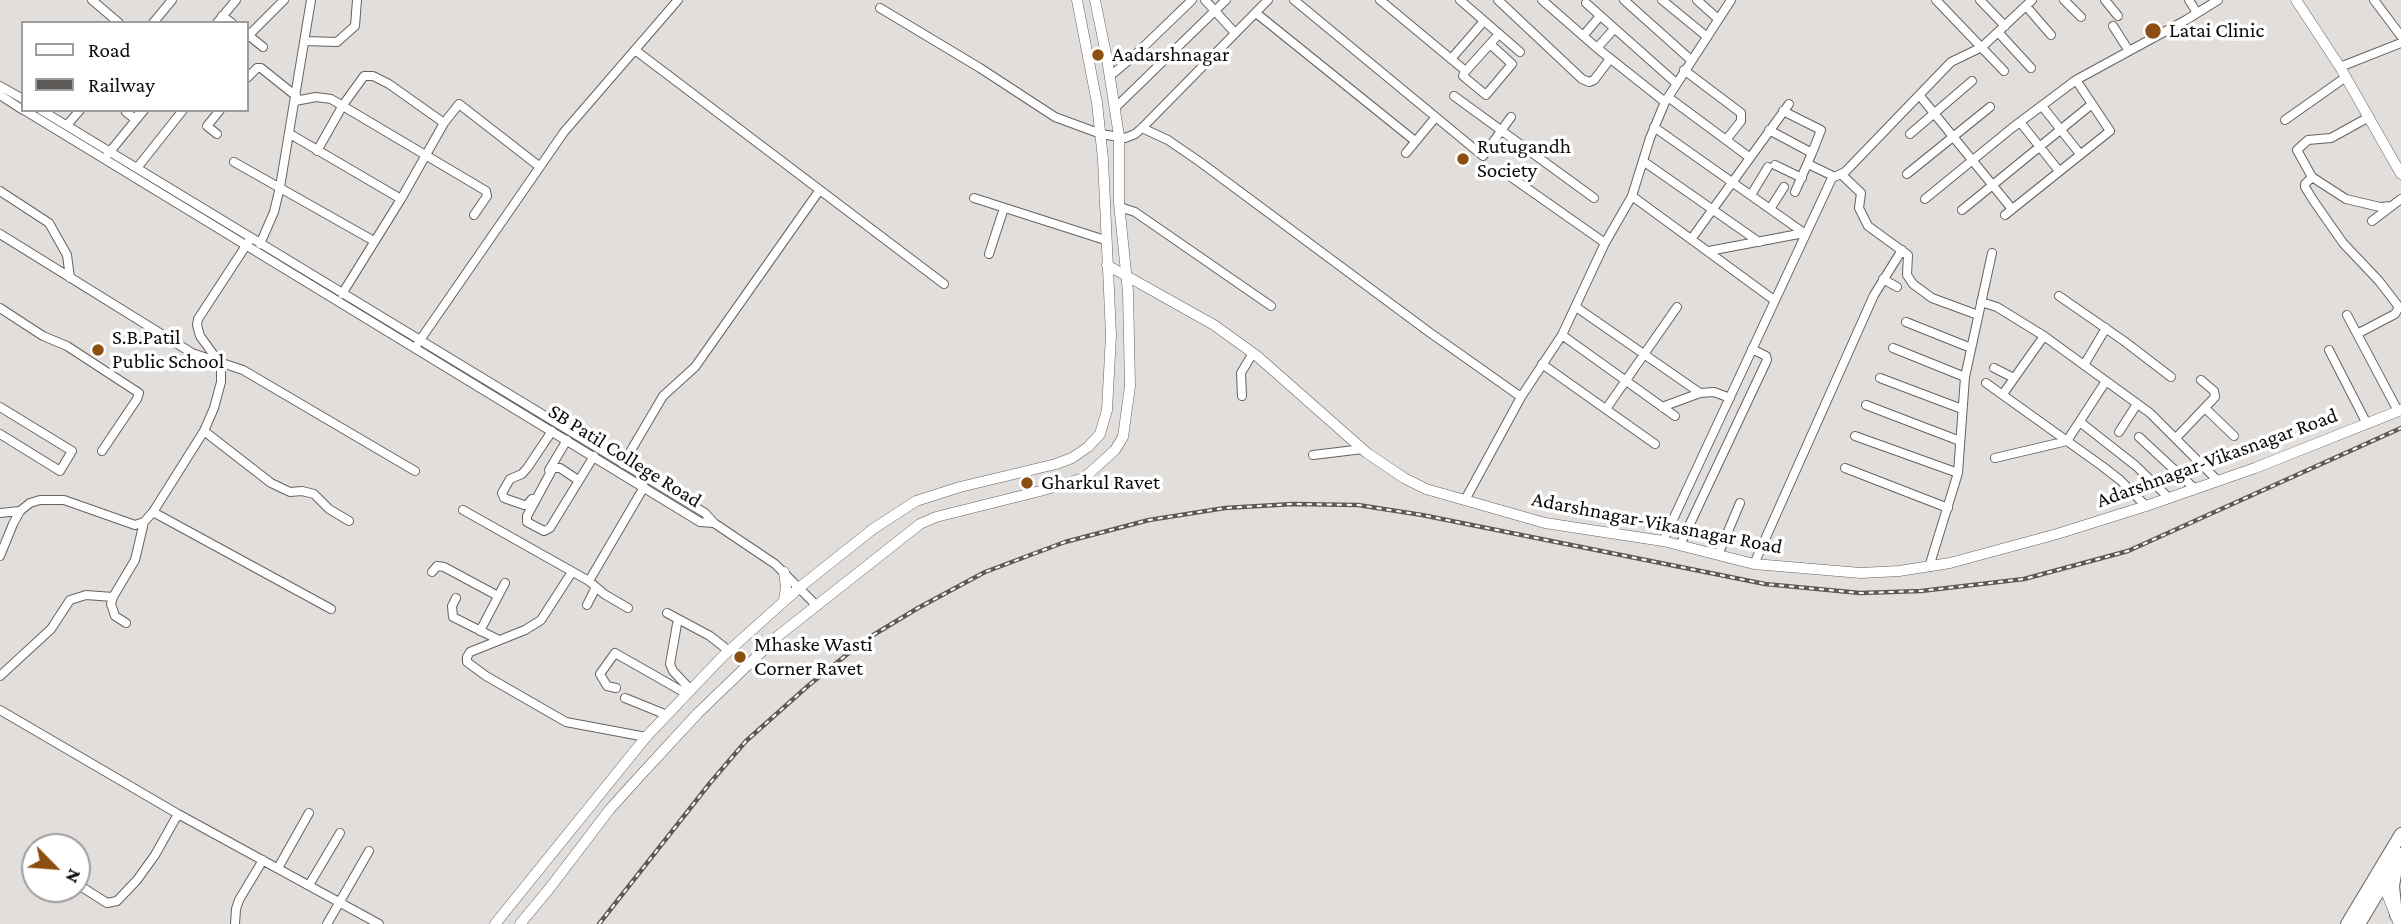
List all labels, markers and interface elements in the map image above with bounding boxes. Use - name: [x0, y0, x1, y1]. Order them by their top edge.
- place label: Latai Clinic: [2169, 18, 2264, 44]
- legend: [21, 21, 248, 112]
- marker: Latai Clinic: [2143, 21, 2163, 41]
- text: Road: [88, 38, 131, 62]
- place label: Aadarshnagar: [1112, 42, 1230, 68]
- marker: Aadarshnagar: [1090, 47, 1106, 63]
- text: Railway: [88, 73, 155, 97]
- place label: Rutugandh Society: [1477, 134, 1571, 184]
- marker: Rutugandh Society: [1455, 151, 1471, 167]
- place label: S.B.Patil Public School: [112, 325, 224, 375]
- marker: S.B.Patil Public School: [90, 342, 106, 358]
- street label: SB Patil College Road: [544, 399, 706, 513]
- street label: Adarshnagar-Vikasnagar Road: [2093, 403, 2341, 513]
- place label: Gharkul Ravet: [1041, 470, 1160, 496]
- marker: Gharkul Ravet: [1019, 475, 1035, 491]
- street label: Adarshnagar-Vikasnagar Road: [1530, 486, 1784, 560]
- place label: Mhaske Wasti Corner Ravet: [754, 632, 872, 682]
- marker: Mhaske Wasti Corner Ravet: [732, 649, 748, 665]
- north arrow: [21, 833, 91, 903]
- text: N: [61, 866, 86, 887]

